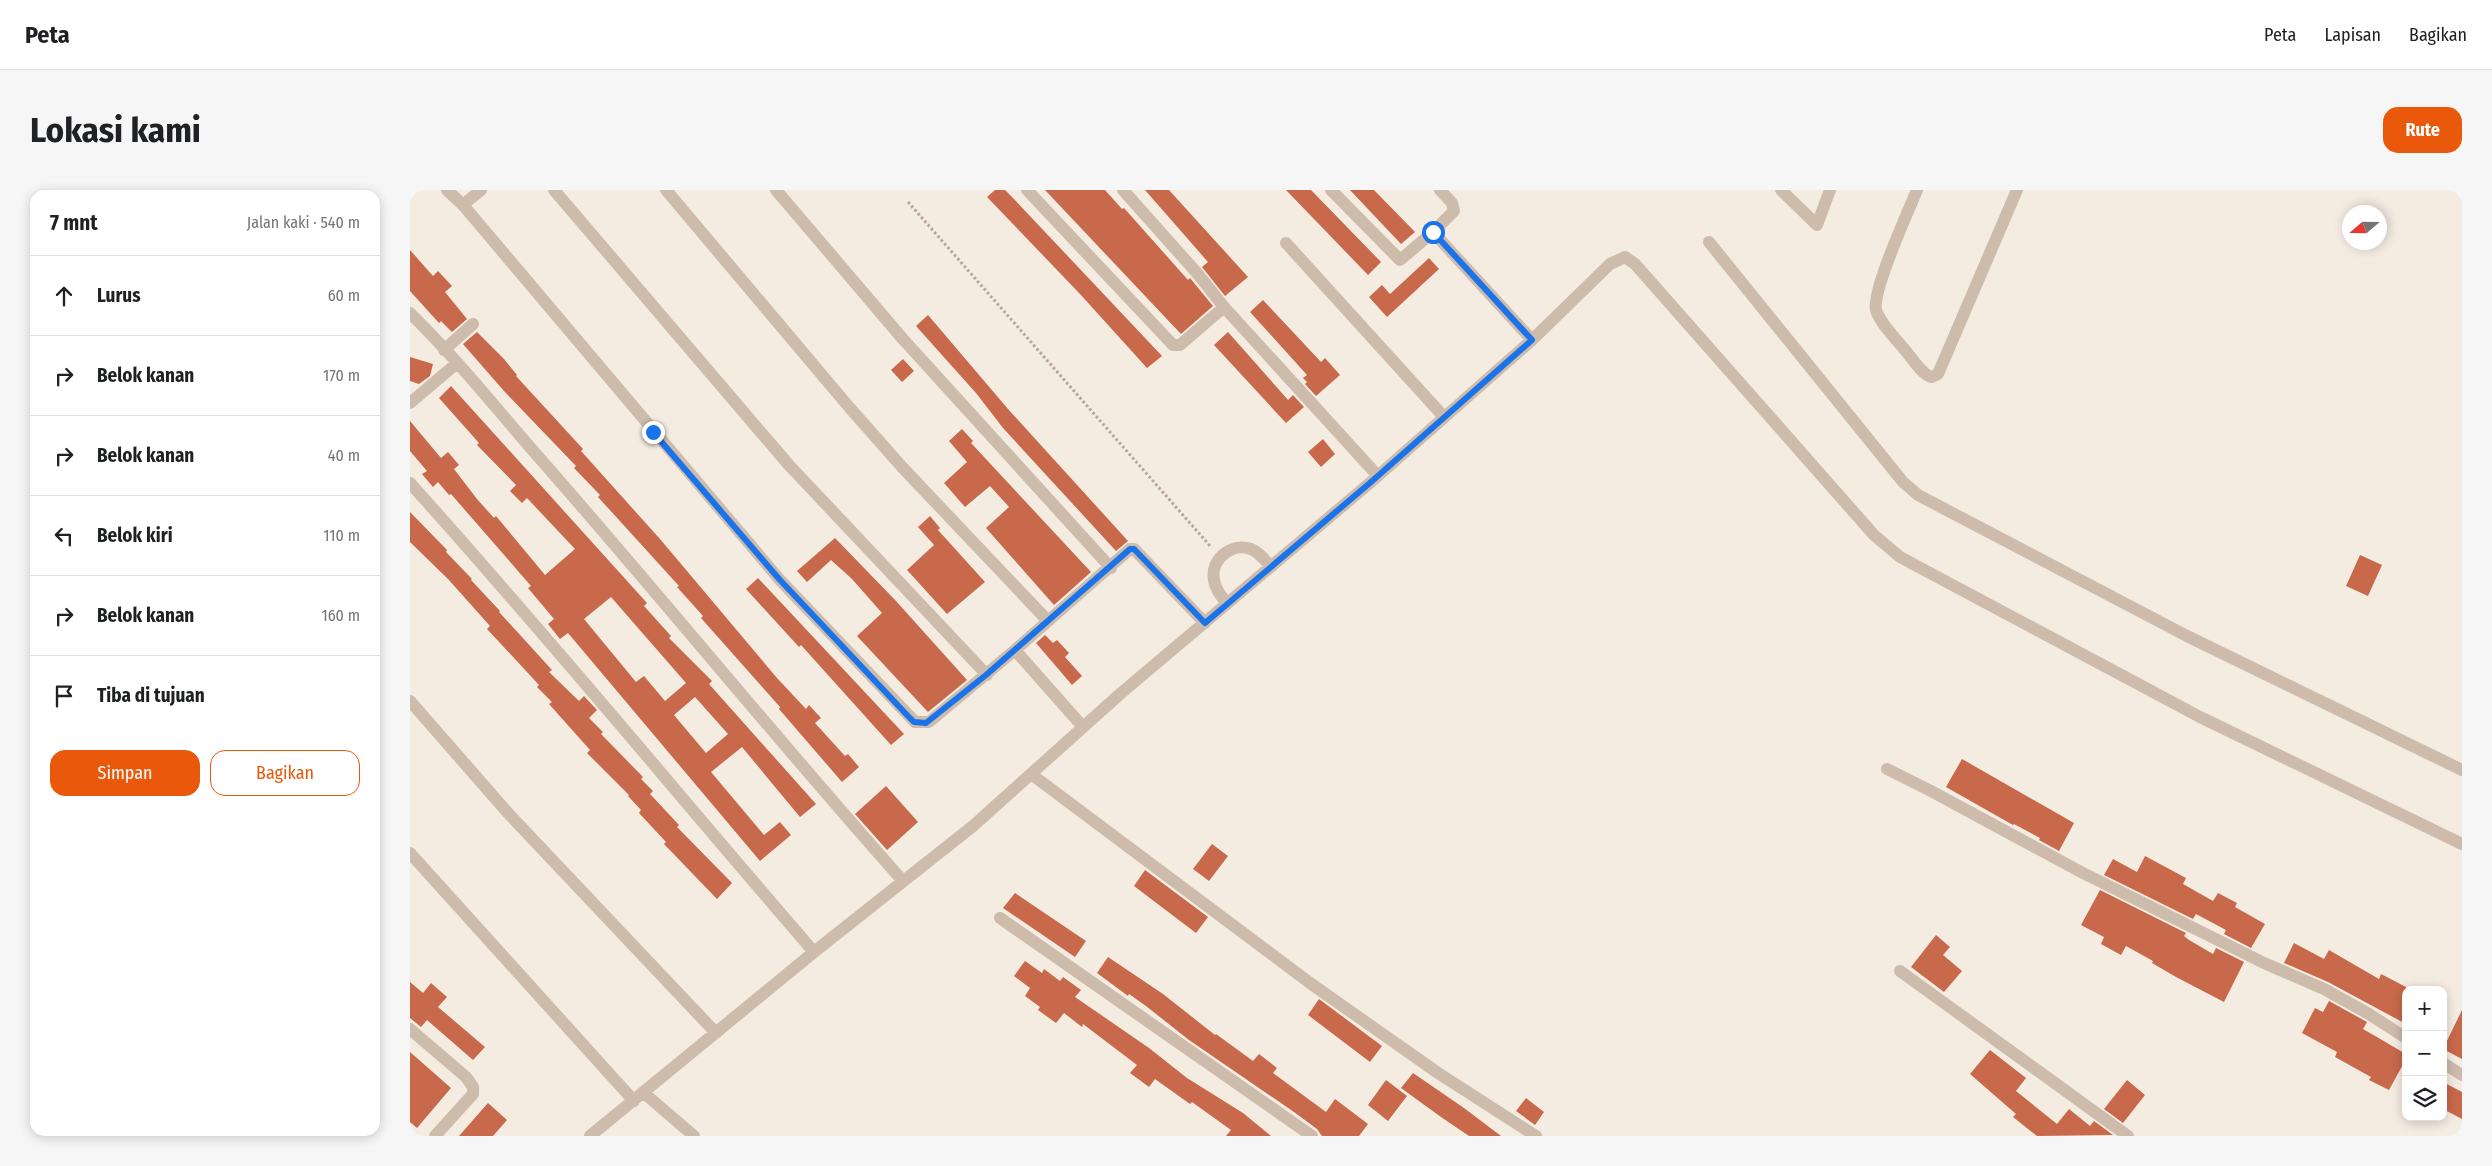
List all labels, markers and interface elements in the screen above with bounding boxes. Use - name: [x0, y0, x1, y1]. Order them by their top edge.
- text: Peta: [25, 21, 70, 49]
- text: Peta: [2264, 24, 2296, 46]
- text: Lapisan: [2324, 24, 2381, 46]
- text: Bagikan: [2409, 24, 2467, 46]
- button: Rute: [2383, 107, 2462, 153]
- text: Lokasi kami: [30, 109, 201, 151]
- north arrow: [2342, 205, 2387, 250]
- text: 7 mnt: [50, 210, 98, 236]
- text: Jalan kaki · 540 m: [247, 213, 360, 232]
- route start: [1422, 221, 1445, 244]
- icon: ahead: [50, 282, 78, 310]
- text: Lurus: [97, 284, 141, 307]
- text: 60 m: [328, 286, 360, 305]
- icon: right: [50, 362, 78, 390]
- text: Belok kanan: [97, 364, 194, 387]
- text: 170 m: [323, 366, 360, 385]
- route end: [642, 421, 665, 444]
- icon: right: [50, 442, 78, 470]
- text: Belok kanan: [97, 444, 194, 467]
- text: 40 m: [328, 446, 360, 465]
- icon: left: [50, 522, 78, 550]
- text: Belok kiri: [97, 524, 173, 547]
- text: 110 m: [323, 526, 360, 545]
- icon: right: [50, 602, 78, 630]
- text: Belok kanan: [97, 604, 194, 627]
- text: 160 m: [321, 606, 360, 625]
- icon: arrive: [50, 682, 78, 710]
- text: Tiba di tujuan: [97, 684, 205, 707]
- button: Simpan: [50, 750, 200, 796]
- button: Bagikan: [210, 750, 360, 796]
- map controls: [2402, 986, 2447, 1121]
- button: +: [2402, 986, 2447, 1031]
- button: −: [2402, 1031, 2447, 1076]
- button: layers: [2402, 1076, 2447, 1121]

